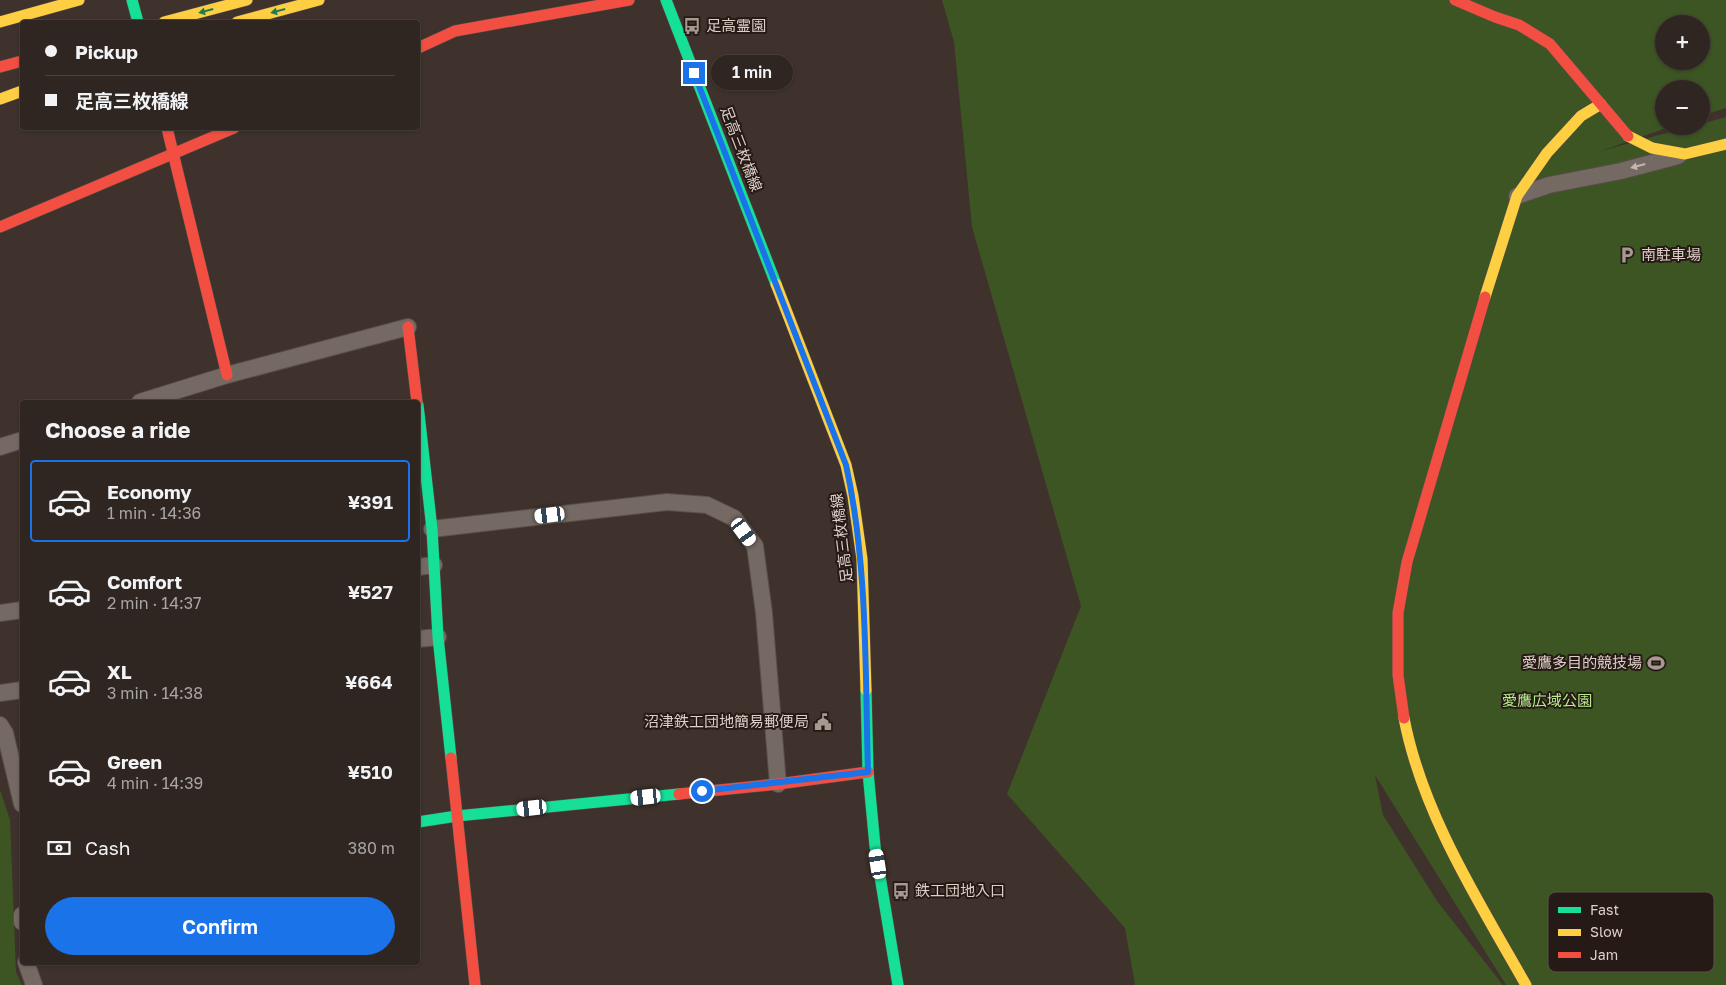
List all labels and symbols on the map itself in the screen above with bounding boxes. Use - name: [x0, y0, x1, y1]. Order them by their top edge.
- one-way arrow: [198, 7, 213, 15]
- one-way arrow: [270, 7, 286, 15]
- bus stop icon: 足高霊園: [682, 16, 702, 36]
- place label: 足高霊園: [706, 16, 766, 34]
- callout: 1 min: [712, 56, 794, 90]
- route end: [683, 62, 705, 84]
- street label: 足高三枚橋線: [717, 103, 766, 194]
- one-way arrow: [1631, 163, 1646, 171]
- parking icon: 南駐車場: [1617, 245, 1637, 265]
- place label: 南駐車場: [1641, 245, 1701, 263]
- street label: 足高三枚橋線: [827, 492, 855, 584]
- car: [534, 506, 565, 524]
- car: [729, 515, 758, 549]
- place label: 愛鷹多目的競技場: [1522, 653, 1642, 671]
- sports icon: 愛鷹多目的競技場: [1646, 653, 1666, 673]
- park label: 愛鷹広域公園: [1502, 691, 1592, 709]
- place label: 沼津鉄工団地簡易郵便局: [644, 712, 809, 730]
- public building icon: 沼津鉄工団地簡易郵便局: [813, 712, 833, 732]
- route start: [691, 780, 713, 802]
- car: [630, 788, 661, 806]
- car: [516, 799, 547, 817]
- car: [868, 848, 887, 880]
- bus stop icon: 鉄工団地入口: [891, 881, 911, 901]
- place label: 鉄工団地入口: [915, 881, 1005, 899]
- legend: [1548, 892, 1714, 972]
- text: Fast: [1590, 901, 1619, 918]
- text: Slow: [1590, 923, 1623, 940]
- text: Jam: [1590, 946, 1618, 963]

